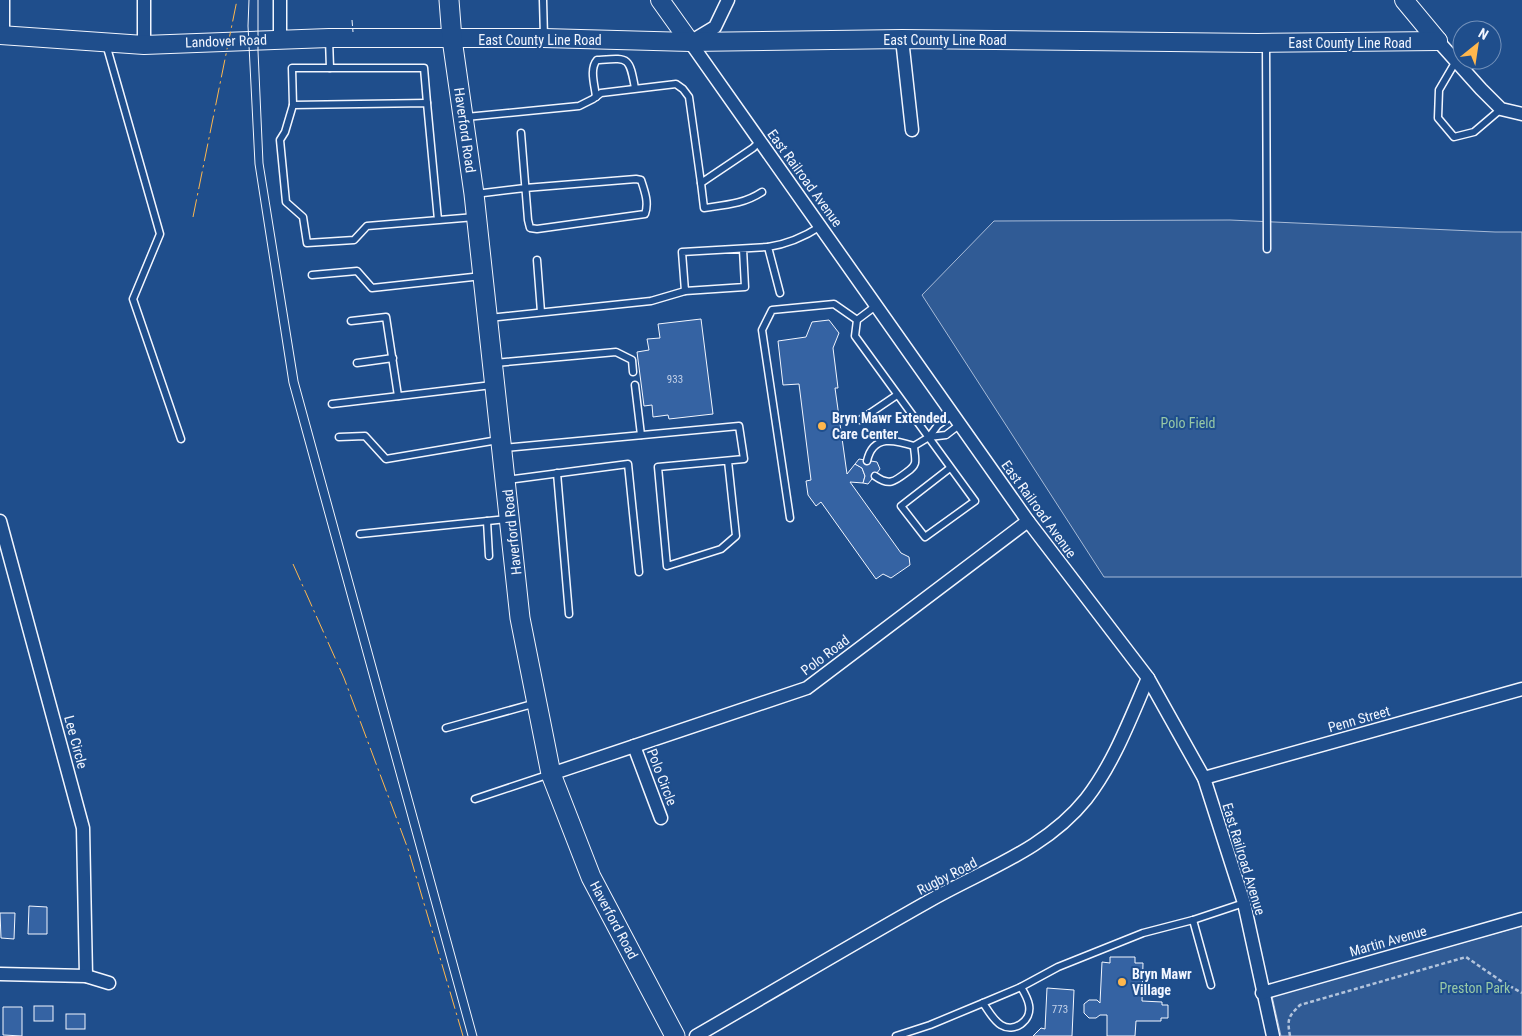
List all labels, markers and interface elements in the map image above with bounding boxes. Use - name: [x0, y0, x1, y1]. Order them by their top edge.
- north arrow: [1452, 20, 1502, 70]
- text: N: [1476, 25, 1491, 43]
- street label: Landover Road: [185, 32, 267, 50]
- street label: East County Line Road: [478, 32, 602, 48]
- street label: East County Line Road: [883, 32, 1007, 48]
- street label: East County Line Road: [1288, 35, 1412, 51]
- street label: Haverford Road: [451, 86, 479, 174]
- street label: East Railroad Avenue: [764, 126, 846, 230]
- house number: 933: [667, 373, 683, 386]
- place label: Bryn Mawr Extended Care Center: [832, 410, 947, 442]
- park label: Polo Field: [1161, 415, 1215, 431]
- marker: Bryn Mawr Extended Care Center: [816, 420, 828, 432]
- street label: East Railroad Avenue: [998, 457, 1080, 561]
- street label: Haverford Road: [500, 488, 524, 576]
- street label: Polo Road: [798, 632, 852, 678]
- street label: Penn Street: [1326, 703, 1392, 735]
- street label: Lee Circle: [61, 714, 91, 771]
- street label: Polo Circle: [644, 746, 680, 808]
- street label: East Railroad Avenue: [1219, 801, 1269, 917]
- street label: Rugby Road: [914, 854, 980, 898]
- street label: Haverford Road: [587, 878, 641, 962]
- street label: Martin Avenue: [1348, 922, 1429, 960]
- place label: Bryn Mawr Village: [1132, 966, 1192, 998]
- marker: Bryn Mawr Village: [1116, 976, 1128, 988]
- park label: Preston Park: [1440, 980, 1511, 996]
- house number: 773: [1052, 1003, 1068, 1016]

